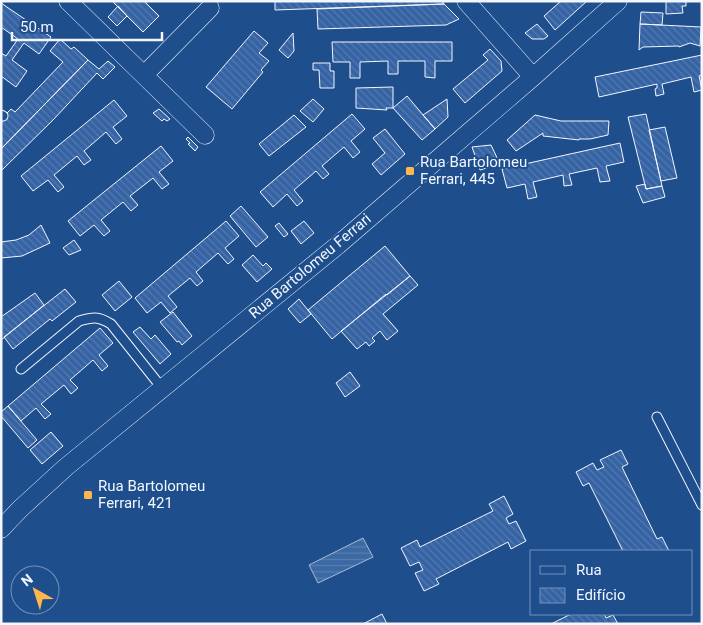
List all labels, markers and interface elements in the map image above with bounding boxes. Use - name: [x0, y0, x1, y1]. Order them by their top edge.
- scale bar: [12, 10, 162, 42]
- text: 50 m: [20, 18, 54, 36]
- place label: Rua Bartolomeu Ferrari, 445: [420, 153, 527, 188]
- marker: Rua Bartolomeu Ferrari, 445: [404, 165, 416, 177]
- street label: Rua Bartolomeu Ferrari: [245, 210, 375, 322]
- place label: Rua Bartolomeu Ferrari, 421: [98, 477, 205, 512]
- marker: Rua Bartolomeu Ferrari, 421: [82, 489, 94, 501]
- legend: [530, 550, 693, 615]
- text: Rua: [576, 561, 602, 579]
- north arrow: [10, 565, 60, 615]
- text: N: [18, 571, 36, 589]
- text: Edifício: [576, 586, 625, 604]

